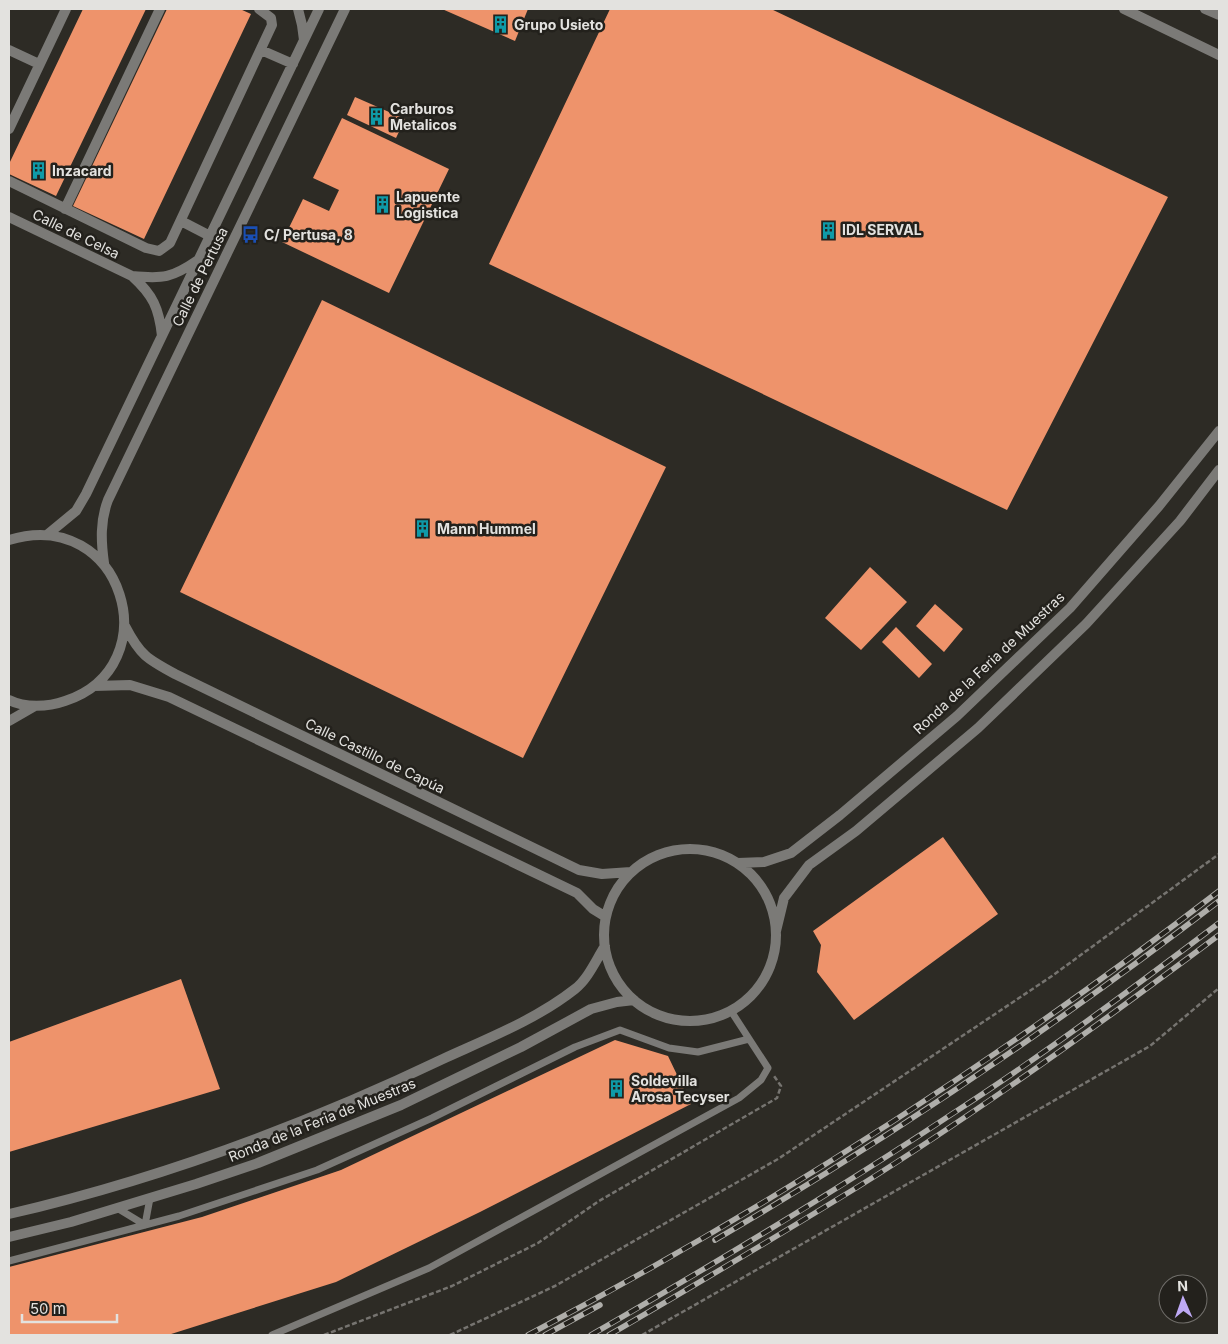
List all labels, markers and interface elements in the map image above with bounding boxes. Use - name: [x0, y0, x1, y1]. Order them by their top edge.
- building icon: Grupo Usieto: [490, 15, 510, 35]
- place label: Grupo Usieto: [514, 16, 604, 33]
- place label: Carburos Metalicos: [390, 100, 457, 133]
- building icon: Carburos Metalicos: [366, 107, 386, 127]
- building icon: Inzacard: [28, 161, 48, 181]
- place label: Inzacard: [52, 162, 111, 179]
- place label: Lapuente Logistica: [396, 188, 460, 221]
- building icon: Lapuente Logistica: [372, 195, 392, 215]
- street label: Calle de Celsa: [30, 205, 122, 262]
- building icon: IDL SERVAL: [818, 220, 838, 240]
- place label: IDL SERVAL: [842, 221, 922, 238]
- street label: Calle de Pertusa: [168, 224, 231, 329]
- bus stop icon: C/ Pertusa, 8: [240, 225, 260, 245]
- place label: C/ Pertusa, 8: [264, 226, 353, 243]
- building icon: Mann Hummel: [413, 519, 433, 539]
- place label: Mann Hummel: [437, 520, 536, 537]
- street label: Ronda de la Feria de Muestras: [910, 588, 1068, 737]
- street label: Calle Castillo de Capúa: [303, 714, 448, 797]
- place label: Soldevilla Arosa Tecyser: [631, 1072, 730, 1105]
- street label: Ronda de la Feria de Muestras: [226, 1074, 418, 1165]
- building icon: Soldevilla Arosa Tecyser: [607, 1079, 627, 1099]
- north arrow: [1158, 1274, 1208, 1324]
- text: N: [1177, 1277, 1188, 1294]
- scale bar: [22, 1292, 118, 1324]
- text: 50 m: [30, 1299, 66, 1318]

